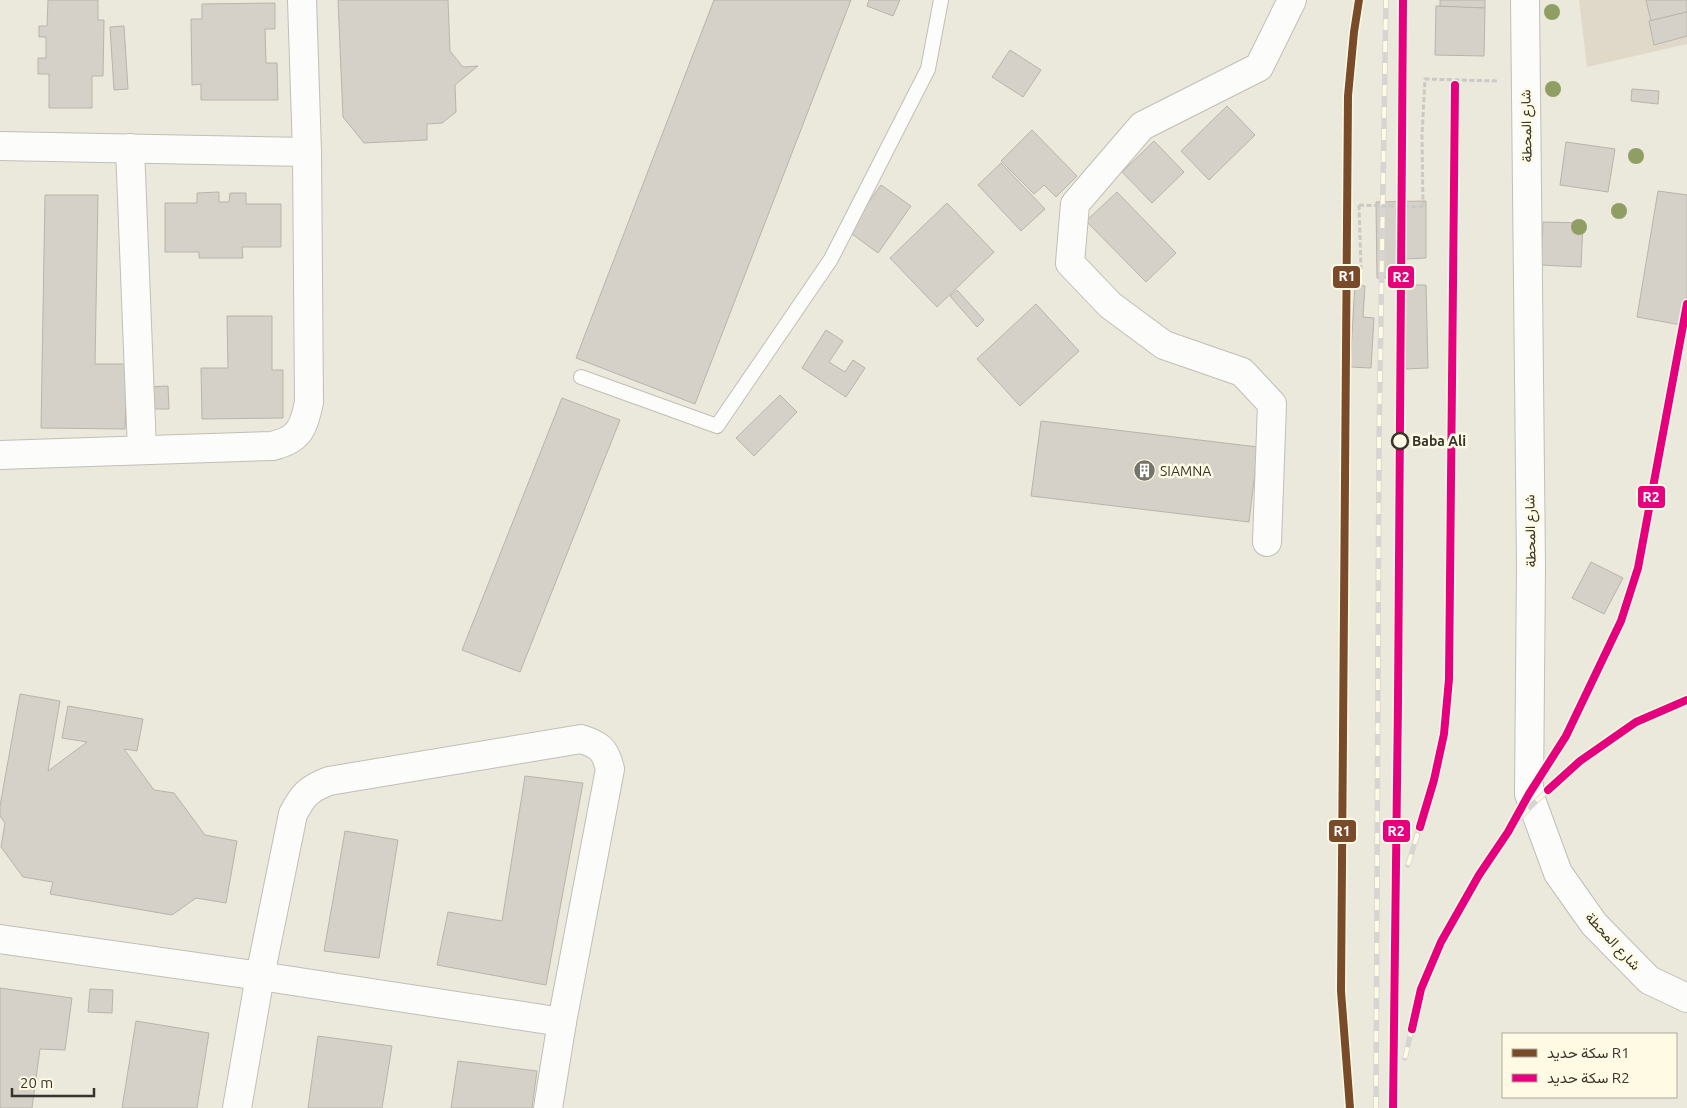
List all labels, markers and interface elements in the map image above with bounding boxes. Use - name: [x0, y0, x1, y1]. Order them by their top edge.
- street label: شارع المحطة: [1517, 89, 1538, 163]
- line badge: R1: [1332, 265, 1361, 289]
- line badge: R2: [1387, 265, 1415, 289]
- text: R1: [1338, 268, 1356, 284]
- text: R2: [1392, 269, 1410, 285]
- marker: Baba Ali: [1391, 432, 1409, 450]
- place label: Baba Ali: [1412, 433, 1466, 449]
- building icon: SIAMNA: [1132, 459, 1156, 483]
- place label: SIAMNA: [1160, 463, 1211, 479]
- line badge: R2: [1637, 485, 1666, 509]
- text: R2: [1642, 489, 1660, 505]
- street label: شارع المحطة: [1521, 494, 1542, 568]
- line badge: R1: [1328, 819, 1357, 843]
- line badge: R2: [1382, 819, 1411, 843]
- text: R1: [1333, 823, 1351, 839]
- text: R2: [1387, 823, 1405, 839]
- street label: شارع المحطة: [1580, 909, 1644, 975]
- legend: [1502, 1033, 1677, 1098]
- text: سكة حديد R1: [1547, 1044, 1630, 1062]
- scale bar: [12, 1066, 95, 1098]
- text: سكة حديد R2: [1547, 1069, 1630, 1087]
- text: 20 m: [20, 1074, 53, 1091]

